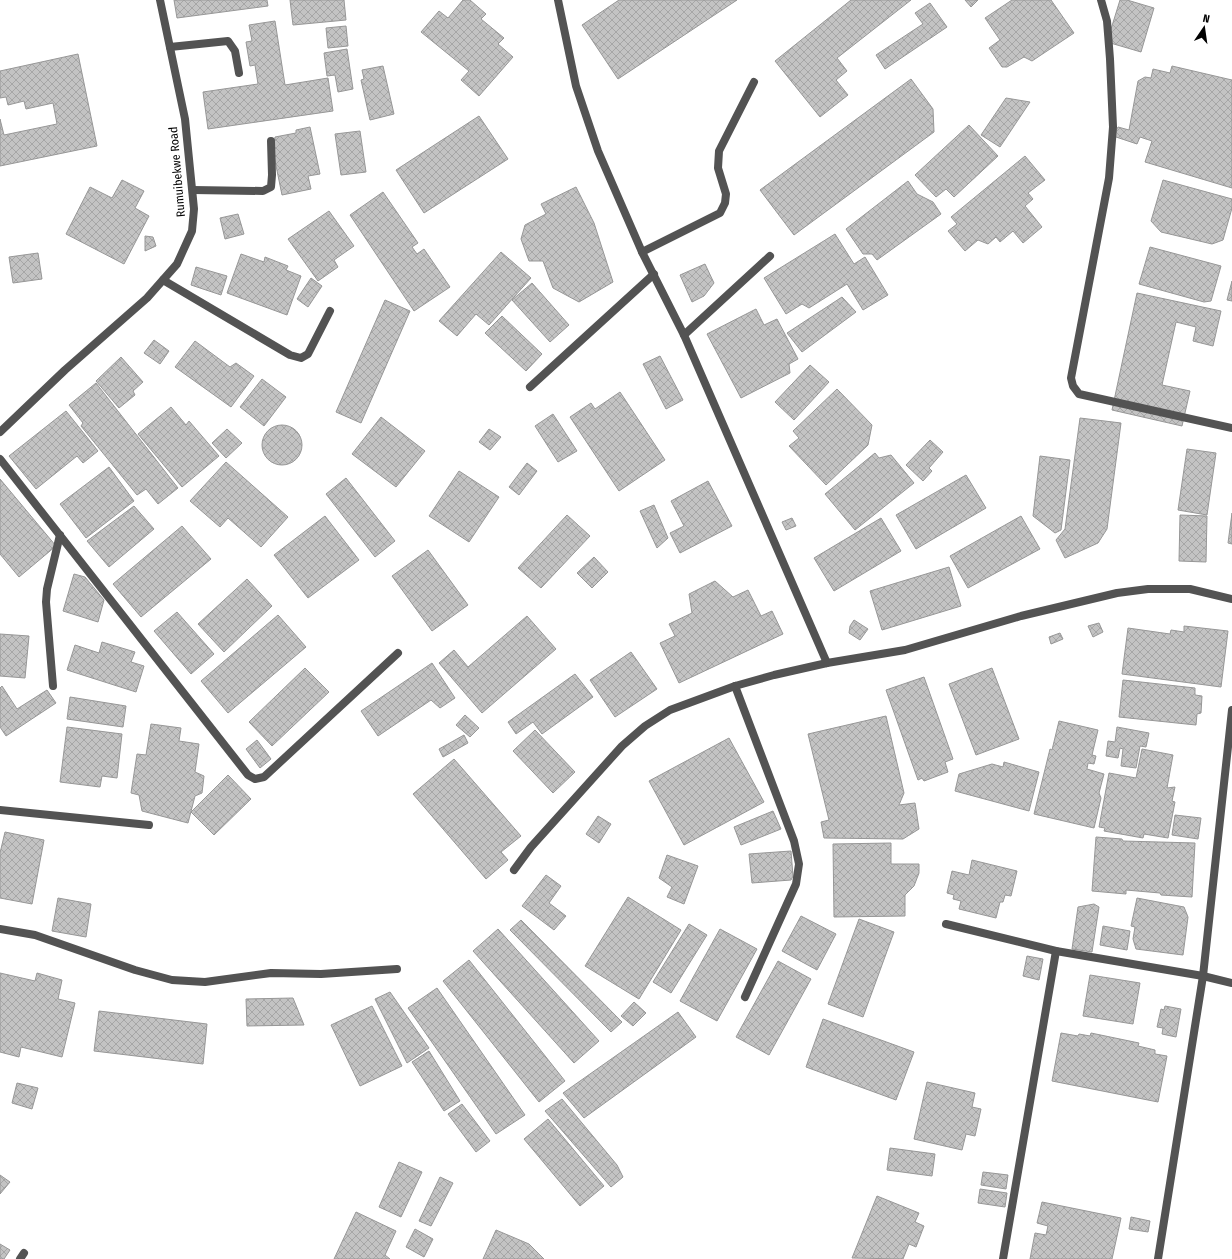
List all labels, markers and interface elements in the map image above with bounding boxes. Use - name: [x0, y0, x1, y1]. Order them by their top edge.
- north arrow: [1184, 8, 1224, 48]
- text: N: [1201, 12, 1211, 26]
- street label: Rumuibekwe Road: [166, 126, 188, 218]

